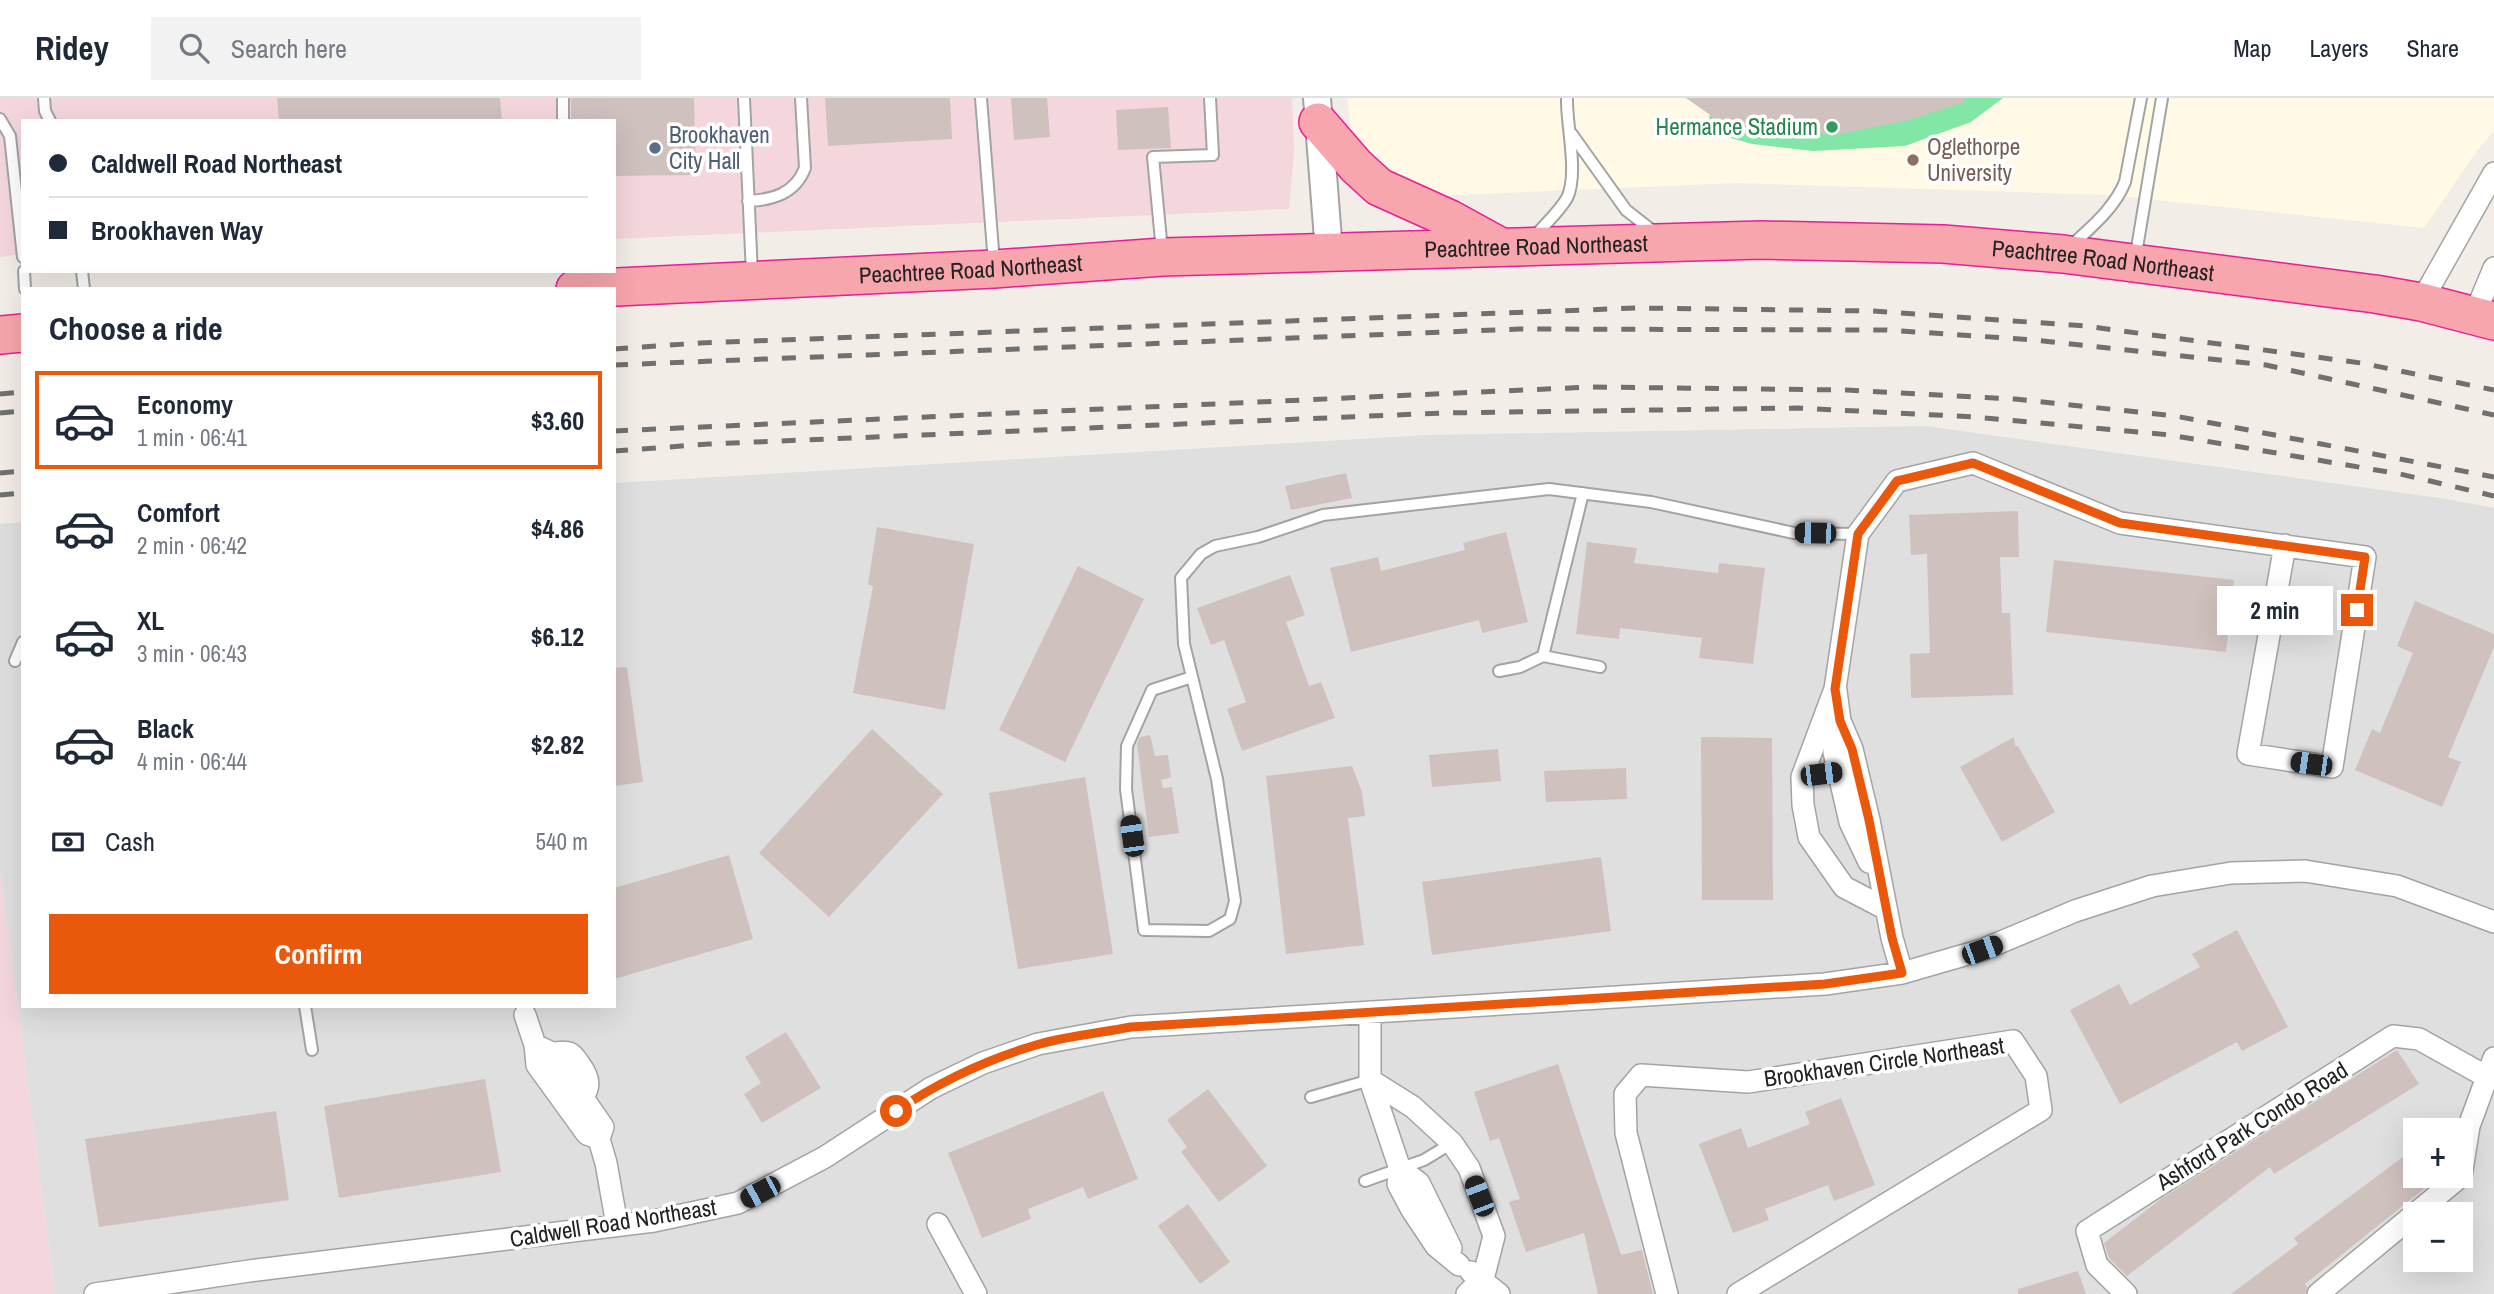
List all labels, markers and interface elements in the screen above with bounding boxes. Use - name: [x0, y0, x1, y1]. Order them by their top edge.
- search box: [151, 17, 641, 80]
- text: Ridey: [35, 26, 109, 70]
- icon: search: [175, 29, 213, 67]
- text: Search here: [231, 31, 347, 66]
- text: Map: [2233, 32, 2271, 64]
- text: Layers: [2309, 32, 2368, 64]
- text: Share: [2406, 32, 2459, 64]
- place label: Hermance Stadium: [1656, 111, 1818, 142]
- place label: Brookhaven City Hall: [669, 119, 770, 176]
- marker: Hermance Stadium: [1824, 119, 1840, 135]
- place label: Oglethorpe University: [1927, 131, 2020, 188]
- marker: Brookhaven City Hall: [647, 140, 663, 156]
- text: Caldwell Road Northeast: [91, 146, 342, 181]
- marker: Oglethorpe University: [1905, 152, 1921, 168]
- text: Brookhaven Way: [91, 213, 263, 248]
- street label: Peachtree Road Northeast: [1424, 227, 1648, 265]
- street label: Peachtree Road Northeast: [1991, 232, 2216, 288]
- street label: Peachtree Road Northeast: [858, 247, 1083, 290]
- text: Choose a ride: [49, 307, 223, 350]
- text: Economy: [137, 387, 233, 422]
- icon: car: [53, 389, 116, 452]
- text: $3.60: [531, 403, 584, 438]
- text: 1 min · 06:41: [137, 422, 247, 453]
- text: Comfort: [137, 495, 220, 530]
- icon: car: [53, 497, 116, 560]
- text: $4.86: [531, 511, 584, 546]
- car: [1794, 522, 1837, 544]
- text: 2 min · 06:42: [137, 530, 247, 561]
- callout: 2 min: [2217, 586, 2332, 634]
- route end: [2341, 594, 2373, 626]
- text: 2 min: [2250, 595, 2300, 626]
- text: XL: [137, 603, 164, 638]
- icon: car: [53, 605, 116, 668]
- text: $6.12: [531, 619, 584, 654]
- text: 3 min · 06:43: [137, 638, 247, 669]
- text: Black: [137, 711, 194, 746]
- icon: car: [53, 713, 116, 776]
- text: $2.82: [531, 727, 584, 762]
- text: 4 min · 06:44: [137, 746, 247, 777]
- car: [2289, 751, 2334, 777]
- car: [1799, 761, 1844, 787]
- car: [1119, 814, 1146, 858]
- icon: cash: [49, 823, 87, 861]
- text: Cash: [105, 824, 155, 859]
- text: 540 m: [536, 826, 588, 857]
- button: Confirm: [49, 914, 588, 994]
- car: [1959, 933, 2006, 967]
- street label: Brookhaven Circle Northeast: [1762, 1029, 2006, 1094]
- street label: Ashford Park Condo Road: [2149, 1054, 2353, 1198]
- route start: [880, 1095, 912, 1127]
- map controls: [2403, 1118, 2473, 1272]
- button: +: [2403, 1118, 2473, 1188]
- car: [737, 1173, 784, 1211]
- car: [1462, 1173, 1497, 1219]
- street label: Caldwell Road Northeast: [507, 1191, 718, 1254]
- button: −: [2403, 1202, 2473, 1272]

